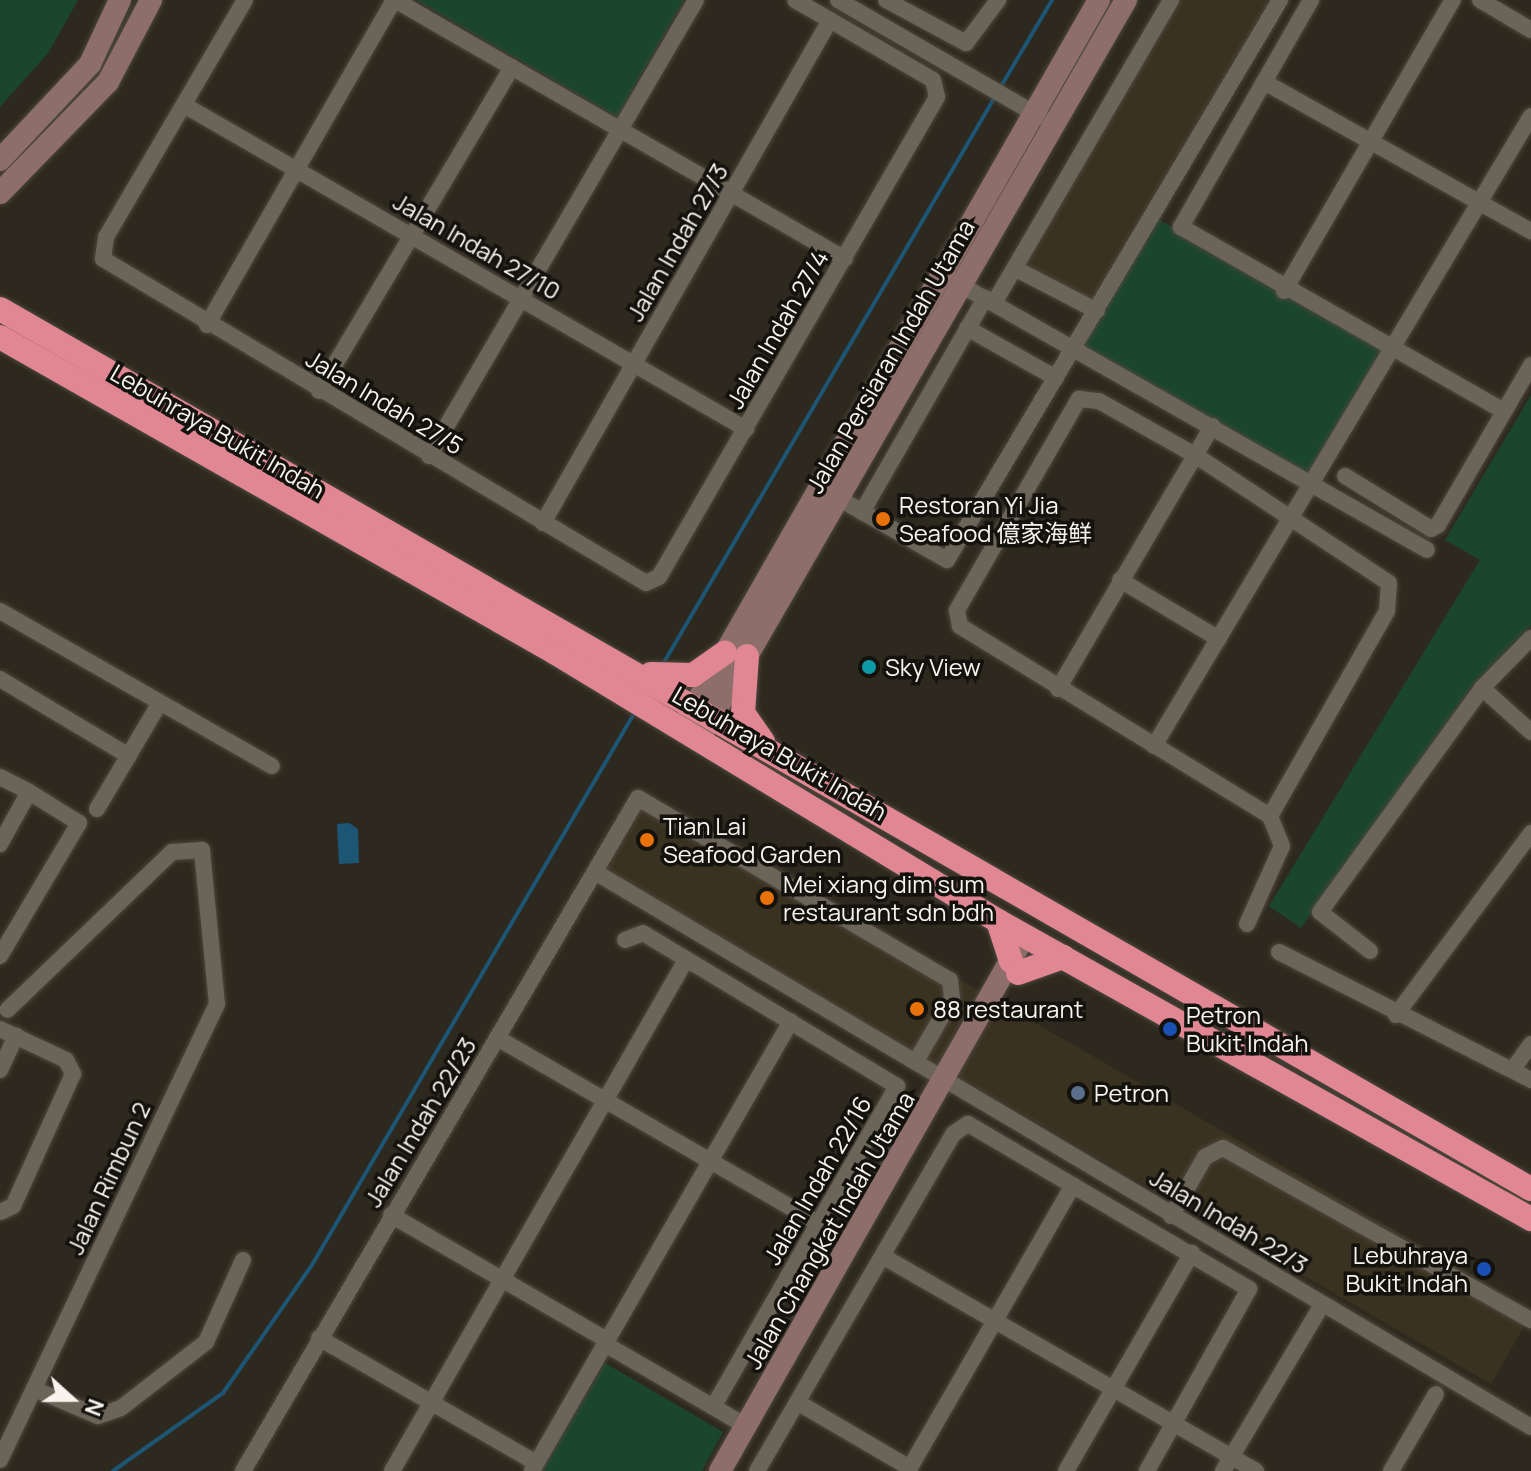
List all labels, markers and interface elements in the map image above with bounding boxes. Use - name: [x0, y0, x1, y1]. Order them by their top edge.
- street label: Jalan Indah 27/3: [620, 158, 734, 326]
- street label: Jalan Indah 27/10: [388, 187, 566, 305]
- street label: Jalan Persiaran Indah Utama: [800, 214, 980, 498]
- street label: Jalan Indah 27/4: [720, 245, 834, 413]
- street label: Jalan Indah 27/5: [301, 344, 469, 460]
- street label: Lebuhraya Bukit Indah: [106, 358, 330, 504]
- place label: Restoran Yi Jia Seafood 億家海鲜: [899, 491, 1092, 547]
- marker: Restoran Yi Jia Seafood 億家海鲜: [874, 510, 892, 528]
- place label: Sky View: [885, 653, 981, 681]
- marker: Sky View: [860, 658, 878, 676]
- street label: Lebuhraya Bukit Indah: [668, 680, 892, 826]
- place label: Tian Lai Seafood Garden: [663, 812, 841, 868]
- marker: Tian Lai Seafood Garden: [638, 831, 656, 849]
- place label: Mei xiang dim sum restaurant sdn bdh: [783, 870, 994, 926]
- marker: Mei xiang dim sum restaurant sdn bdh: [758, 889, 776, 907]
- place label: 88 restaurant: [933, 995, 1083, 1023]
- marker: 88 restaurant: [908, 1000, 926, 1018]
- place label: Petron Bukit Indah: [1186, 1001, 1308, 1057]
- marker: Petron Bukit Indah: [1161, 1020, 1179, 1038]
- street label: Jalan Indah 22/23: [358, 1032, 482, 1212]
- place label: Petron: [1094, 1079, 1169, 1107]
- marker: Petron: [1069, 1084, 1087, 1102]
- street label: Jalan Changkat Indah Utama: [738, 1086, 920, 1374]
- street label: Jalan Indah 22/16: [757, 1091, 877, 1269]
- street label: Jalan Rimbun 2: [60, 1097, 156, 1259]
- street label: Jalan Indah 22/3: [1145, 1163, 1313, 1279]
- place label: Lebuhraya Bukit Indah: [1346, 1241, 1468, 1297]
- marker: Lebuhraya Bukit Indah: [1475, 1260, 1493, 1278]
- north arrow: [32, 1359, 112, 1439]
- text: N: [78, 1395, 111, 1420]

